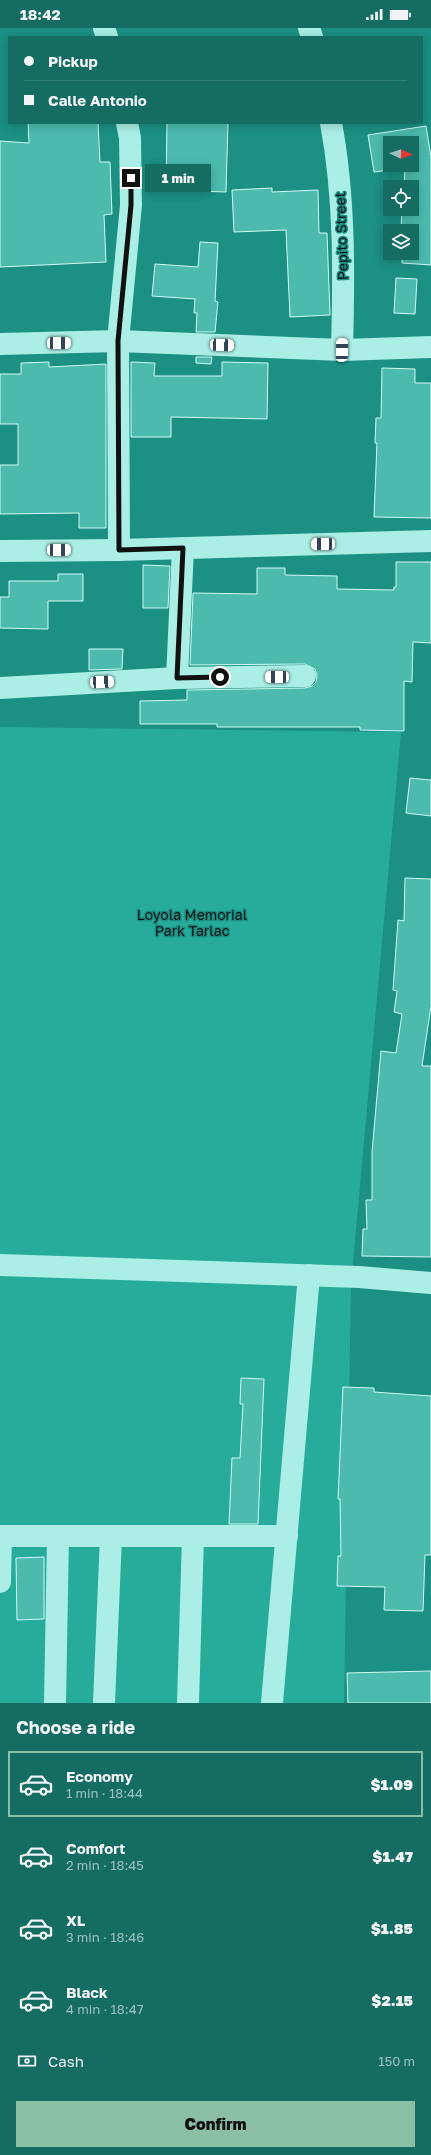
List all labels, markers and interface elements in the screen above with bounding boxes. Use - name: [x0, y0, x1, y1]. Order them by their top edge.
- text: 18:42: [20, 5, 61, 23]
- text: Pickup: [48, 52, 98, 70]
- text: Calle Antonio: [48, 91, 147, 109]
- north arrow: [383, 136, 419, 172]
- map controls: [383, 136, 419, 260]
- callout: 1 min: [145, 164, 211, 192]
- route end: [122, 169, 140, 187]
- text: 1 min: [161, 170, 195, 186]
- button: locate: [383, 180, 419, 216]
- street label: Pepito Street: [331, 192, 351, 280]
- button: layers: [383, 224, 419, 260]
- car: [47, 337, 71, 349]
- car: [336, 338, 348, 362]
- car: [210, 339, 234, 351]
- car: [311, 538, 335, 550]
- car: [47, 544, 71, 556]
- route start: [211, 668, 229, 686]
- car: [265, 671, 289, 683]
- car: [90, 675, 114, 689]
- park label: Loyola Memorial Park Tarlac: [137, 906, 247, 939]
- text: Choose a ride: [16, 1716, 135, 1738]
- icon: car: [18, 1766, 54, 1802]
- text: Economy: [66, 1767, 133, 1785]
- text: $1.09: [370, 1775, 413, 1793]
- text: 1 min · 18:44: [66, 1785, 143, 1801]
- icon: car: [18, 1838, 54, 1874]
- text: Comfort: [66, 1839, 125, 1857]
- text: $1.47: [372, 1847, 413, 1865]
- text: 2 min · 18:45: [66, 1857, 144, 1873]
- icon: car: [18, 1910, 54, 1946]
- text: XL: [66, 1911, 85, 1929]
- text: $1.85: [371, 1919, 413, 1937]
- text: 3 min · 18:46: [66, 1929, 144, 1945]
- icon: car: [18, 1982, 54, 2018]
- text: Black: [66, 1983, 108, 2001]
- text: $2.15: [371, 1991, 413, 2009]
- text: 4 min · 18:47: [66, 2001, 144, 2017]
- icon: cash: [16, 2050, 38, 2072]
- text: Cash: [48, 2052, 84, 2070]
- text: 150 m: [378, 2053, 415, 2069]
- button: Confirm: [16, 2101, 415, 2147]

